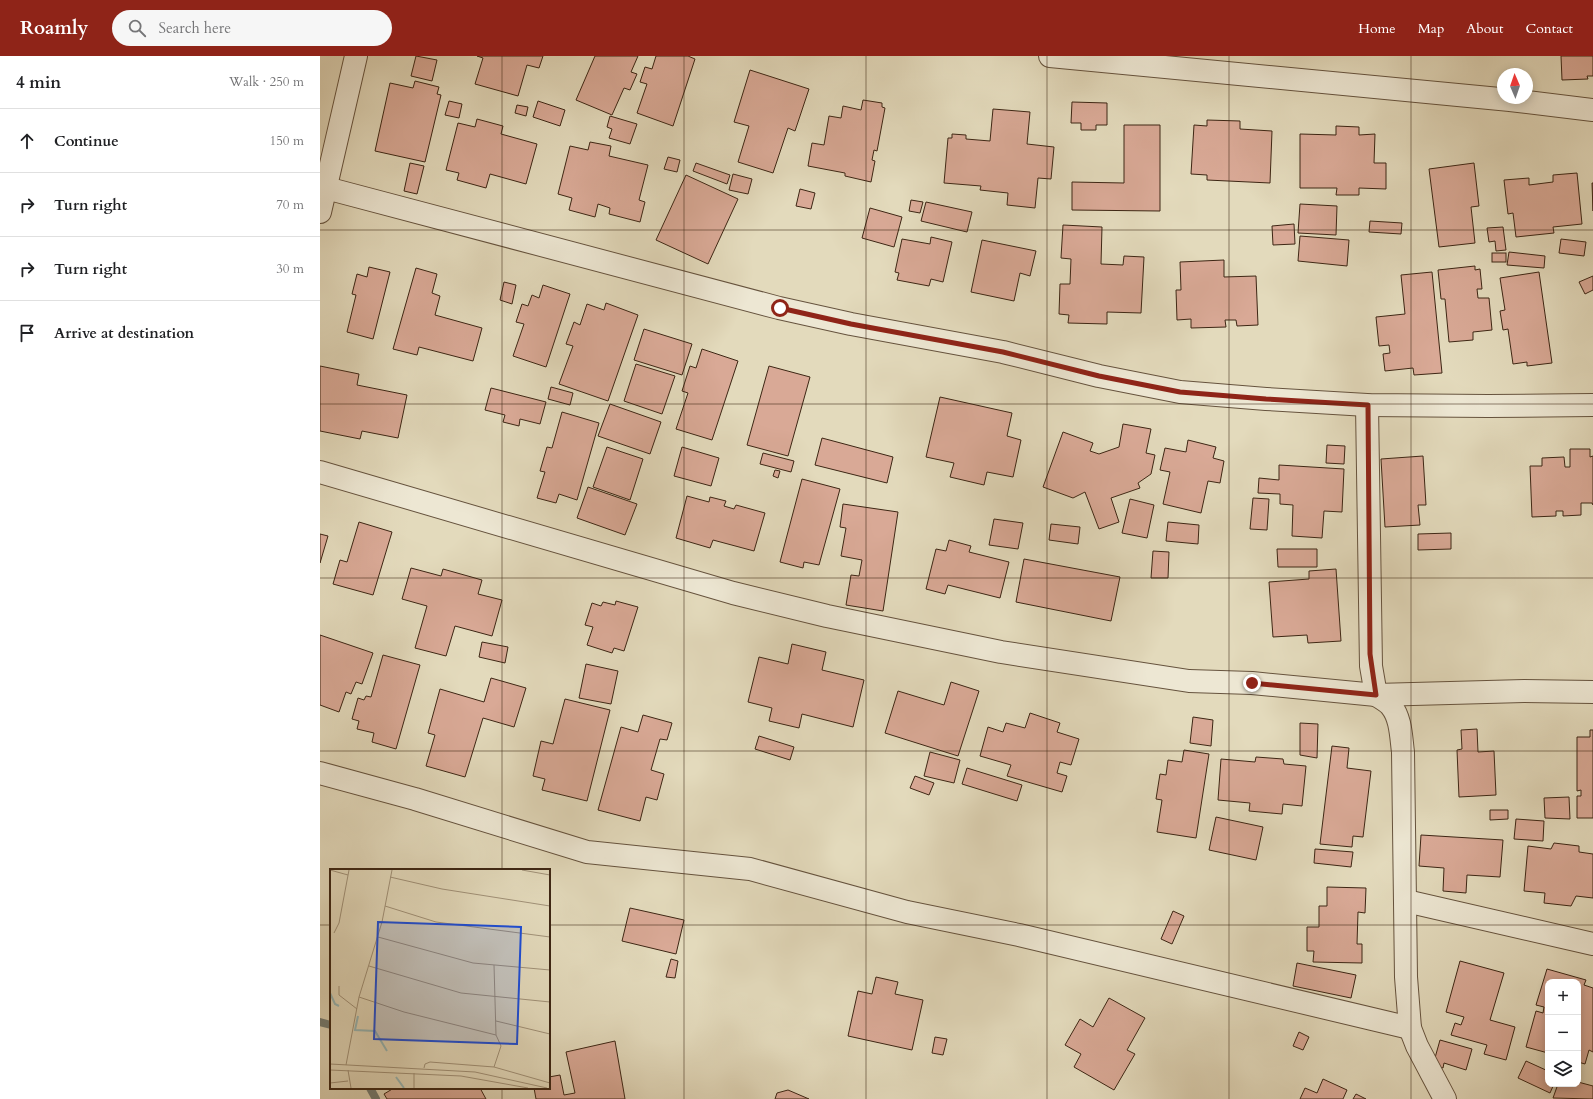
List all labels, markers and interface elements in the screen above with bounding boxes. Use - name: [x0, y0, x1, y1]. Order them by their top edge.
- search box: [112, 10, 392, 46]
- text: Roamly: [20, 15, 88, 41]
- icon: search: [126, 17, 148, 39]
- text: Search here: [158, 18, 231, 38]
- text: Home: [1358, 19, 1396, 38]
- text: Map: [1418, 19, 1444, 38]
- text: About: [1466, 19, 1503, 38]
- text: Contact: [1525, 19, 1573, 38]
- north arrow: [1497, 68, 1533, 104]
- text: 4 min: [16, 71, 61, 94]
- text: Walk · 250 m: [229, 73, 304, 91]
- icon: ahead: [16, 130, 38, 152]
- text: Continue: [54, 131, 119, 151]
- text: 150 m: [270, 132, 304, 150]
- icon: right: [16, 194, 38, 216]
- text: Turn right: [54, 195, 127, 215]
- text: 70 m: [276, 196, 304, 214]
- icon: right: [16, 258, 38, 280]
- text: Turn right: [54, 259, 127, 279]
- text: 30 m: [276, 260, 304, 278]
- route start: [771, 299, 789, 317]
- icon: arrive: [16, 322, 38, 344]
- text: Arrive at destination: [54, 323, 194, 343]
- route end: [1243, 674, 1261, 692]
- inset map: [330, 869, 550, 1089]
- map controls: [1545, 979, 1581, 1087]
- button: +: [1545, 979, 1581, 1015]
- button: −: [1545, 1015, 1581, 1051]
- button: layers: [1545, 1051, 1581, 1087]

